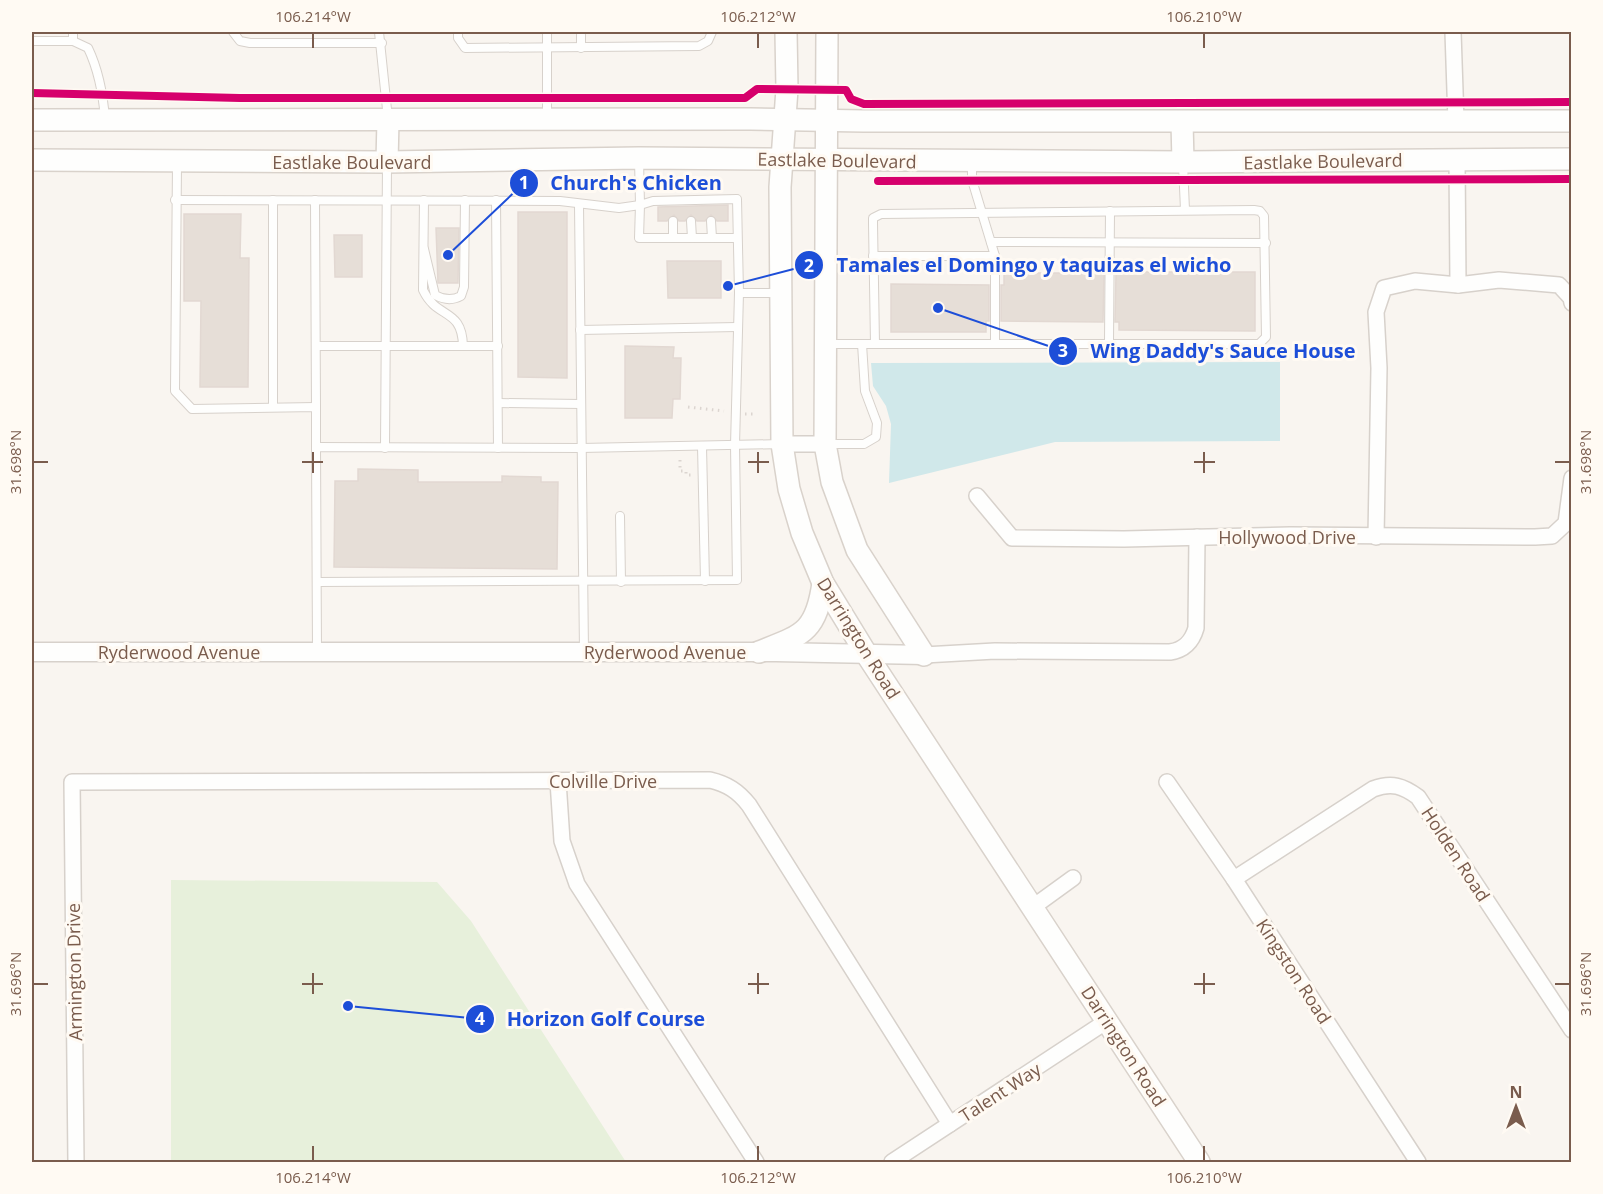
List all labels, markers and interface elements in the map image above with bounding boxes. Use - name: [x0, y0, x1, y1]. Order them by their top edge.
- text: 106.214°W: [275, 6, 351, 26]
- text: 106.212°W: [720, 6, 796, 26]
- text: 106.210°W: [1166, 6, 1242, 26]
- street label: Eastlake Boulevard: [757, 147, 917, 173]
- street label: Eastlake Boulevard: [1243, 148, 1403, 174]
- street label: Eastlake Boulevard: [272, 150, 432, 174]
- callout: Church's Chicken: [509, 164, 734, 202]
- text: Church's Chicken: [550, 169, 722, 196]
- text: 1: [519, 170, 529, 194]
- callout: Tamales el Domingo y taquizas el wicho: [794, 246, 1243, 284]
- text: Tamales el Domingo y taquizas el wicho: [837, 251, 1231, 278]
- text: 2: [804, 253, 814, 277]
- callout: Wing Daddy's Sauce House: [1048, 332, 1367, 370]
- text: Wing Daddy's Sauce House: [1090, 337, 1356, 364]
- text: 3: [1058, 338, 1068, 362]
- text: 31.698°N: [5, 430, 25, 494]
- text: 31.698°N: [1575, 430, 1595, 494]
- street label: Hollywood Drive: [1218, 525, 1356, 549]
- street label: Darrington Road: [812, 573, 906, 703]
- street label: Ryderwood Avenue: [98, 640, 260, 664]
- street label: Ryderwood Avenue: [584, 640, 746, 664]
- street label: Colville Drive: [549, 769, 657, 793]
- street label: Holden Road: [1416, 802, 1496, 906]
- street label: Armington Drive: [61, 903, 87, 1041]
- street label: Kingston Road: [1251, 914, 1337, 1028]
- text: 31.696°N: [5, 952, 25, 1016]
- text: 31.696°N: [1575, 952, 1595, 1016]
- street label: Darrington Road: [1076, 981, 1172, 1111]
- callout: Horizon Golf Course: [465, 1000, 718, 1038]
- text: Horizon Golf Course: [507, 1005, 705, 1032]
- text: 4: [475, 1006, 485, 1030]
- street label: Talent Way: [955, 1056, 1046, 1127]
- north arrow: [1486, 1077, 1546, 1137]
- text: N: [1509, 1081, 1523, 1103]
- text: 106.214°W: [275, 1167, 351, 1187]
- text: 106.212°W: [720, 1167, 796, 1187]
- text: 106.210°W: [1166, 1167, 1242, 1187]

